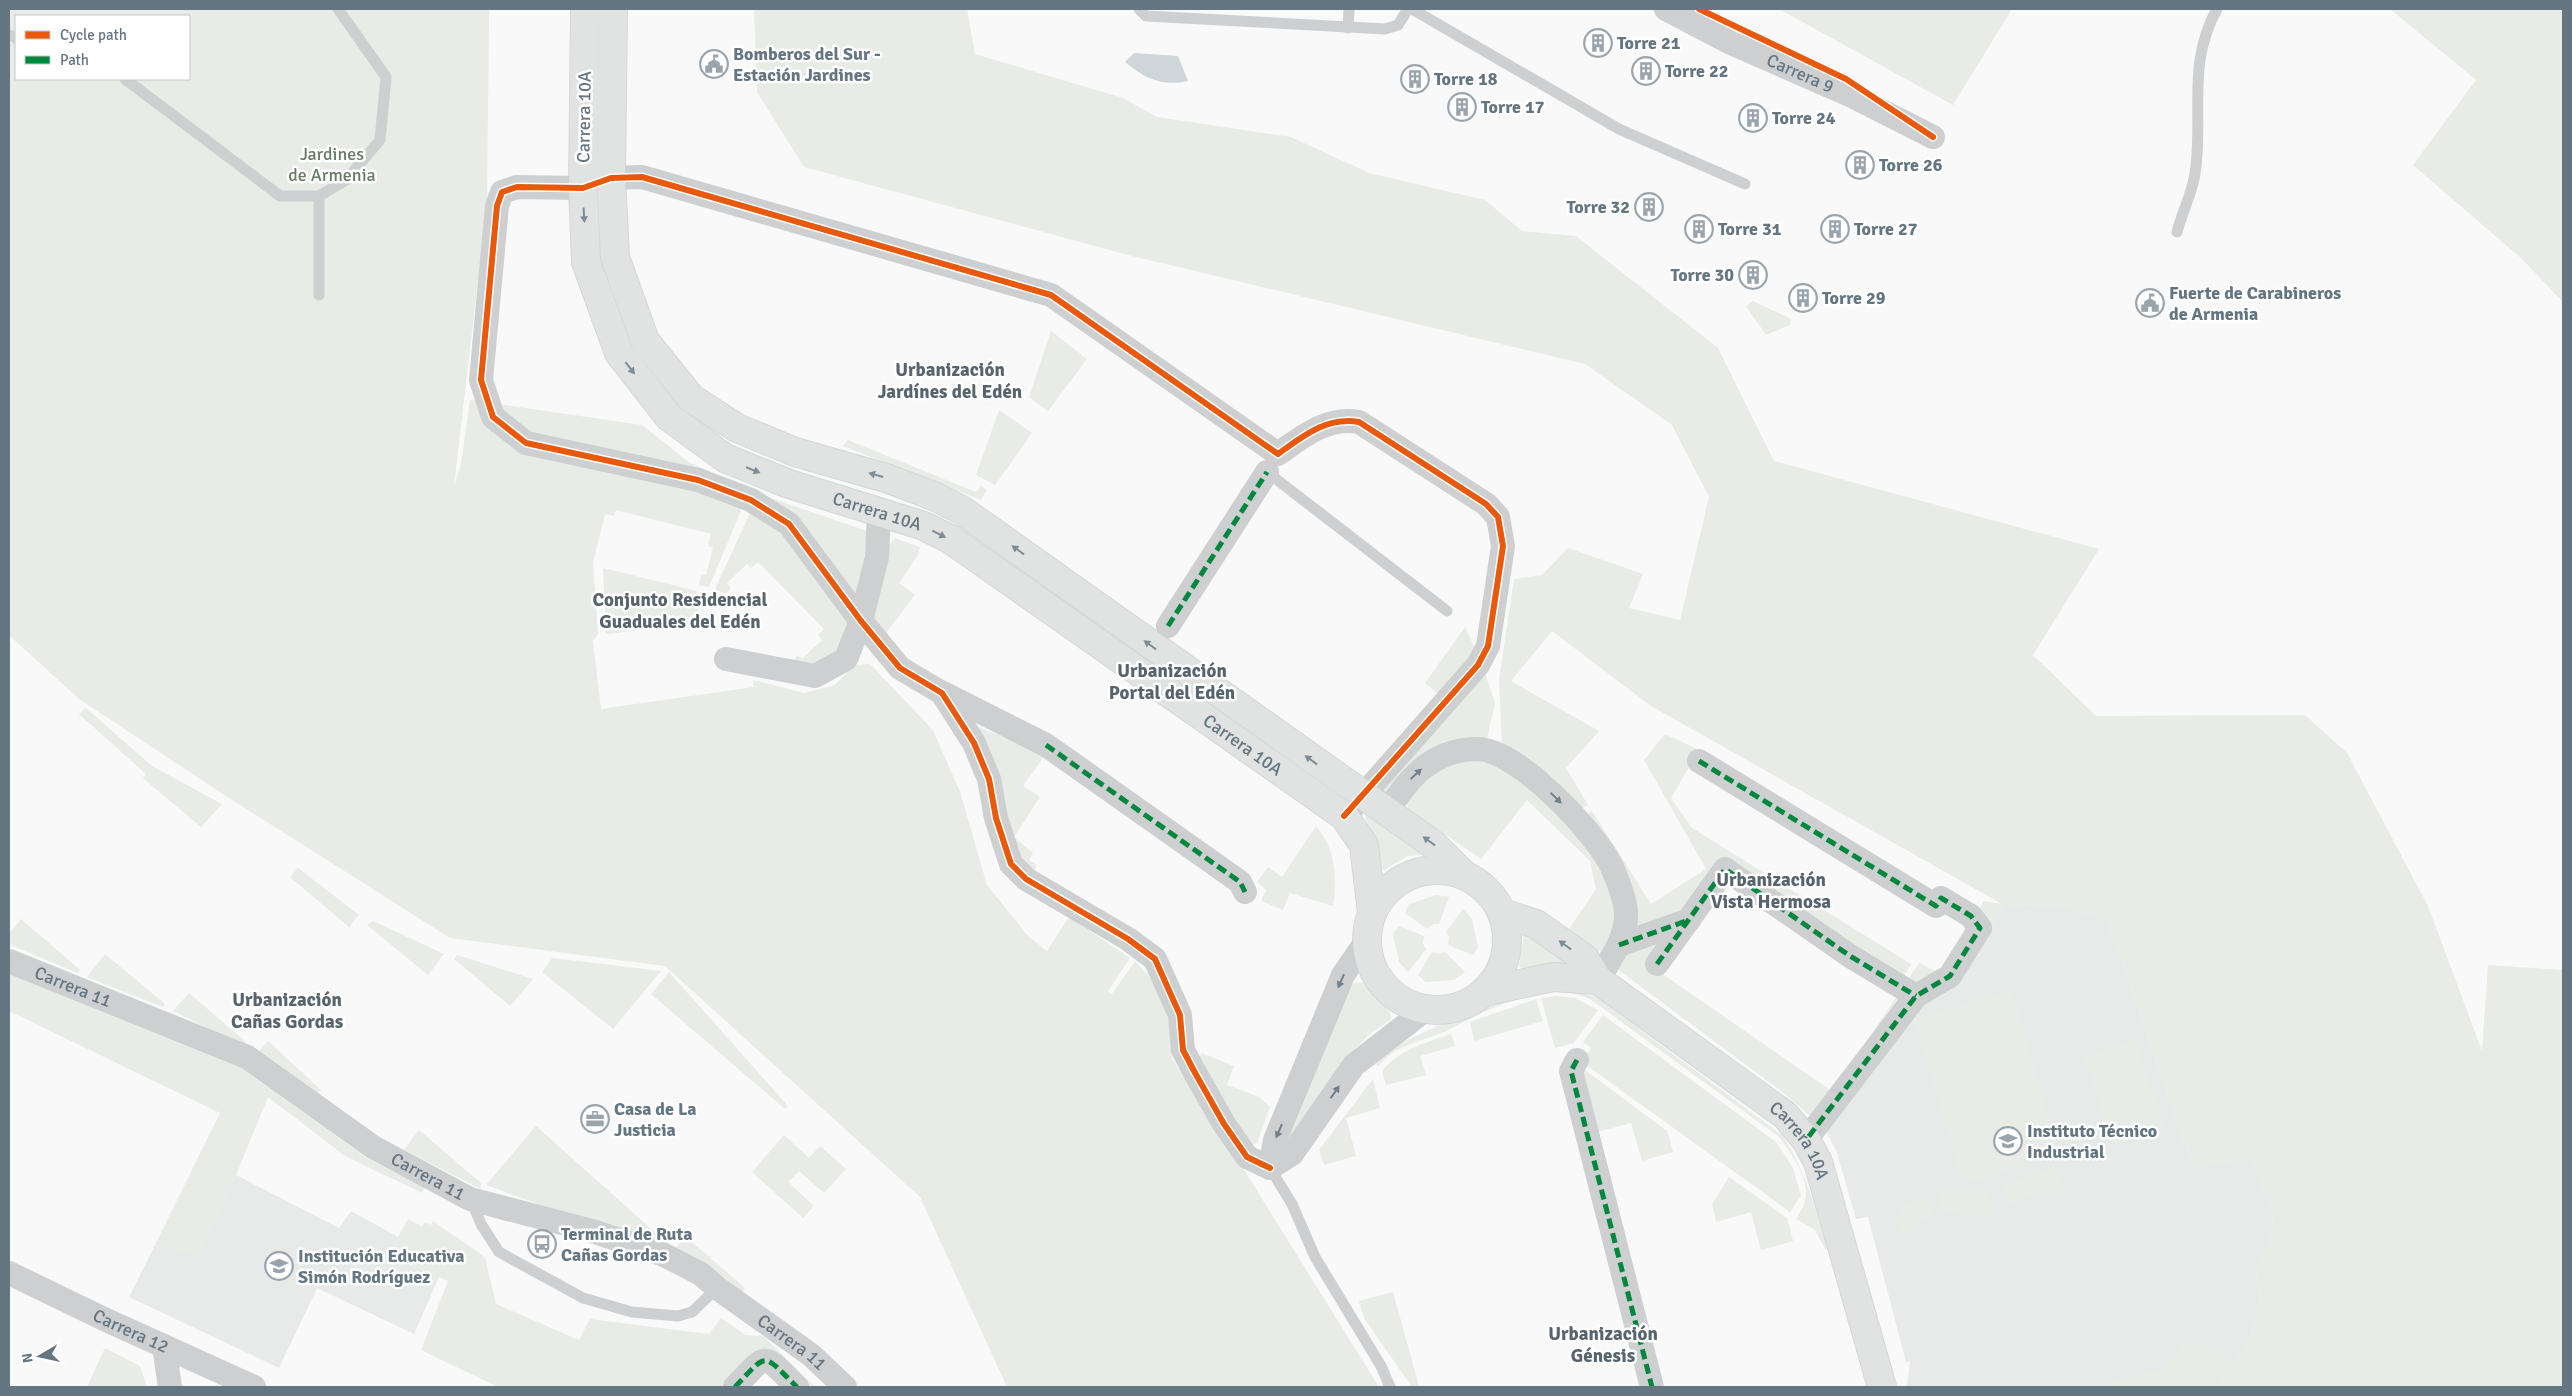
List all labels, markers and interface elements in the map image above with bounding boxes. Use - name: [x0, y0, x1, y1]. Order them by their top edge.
- legend: [15, 15, 190, 80]
- text: Cycle path: [60, 26, 127, 44]
- building icon: Torre 21: [1583, 28, 1613, 58]
- place label: Torre 21: [1617, 32, 1681, 54]
- place label: Bomberos del Sur - Estación Jardines: [733, 43, 881, 86]
- public building icon: Bomberos del Sur - Estación Jardines: [699, 49, 729, 79]
- street label: Carrera 9: [1763, 49, 1837, 98]
- text: Path: [60, 51, 89, 69]
- building icon: Torre 22: [1631, 56, 1661, 86]
- place label: Torre 22: [1665, 60, 1728, 82]
- building icon: Torre 18: [1400, 64, 1430, 94]
- place label: Torre 18: [1434, 68, 1498, 90]
- street label: Carrera 10A: [572, 71, 596, 163]
- building icon: Torre 17: [1447, 92, 1477, 122]
- place label: Torre 17: [1481, 96, 1545, 118]
- building icon: Torre 24: [1738, 103, 1768, 133]
- place label: Torre 24: [1772, 107, 1836, 129]
- park label: Jardines de Armenia: [288, 143, 376, 186]
- building icon: Torre 26: [1845, 150, 1875, 180]
- place label: Torre 26: [1879, 154, 1943, 176]
- building icon: Torre 32: [1634, 192, 1664, 222]
- place label: Torre 32: [1567, 196, 1630, 218]
- one-way arrow: [580, 207, 588, 223]
- building icon: Torre 31: [1684, 214, 1714, 244]
- building icon: Torre 27: [1820, 214, 1850, 244]
- place label: Torre 31: [1718, 218, 1782, 240]
- place label: Torre 27: [1854, 218, 1918, 240]
- building icon: Torre 30: [1738, 260, 1768, 290]
- place label: Torre 30: [1671, 264, 1734, 286]
- place label: Fuerte de Carabineros de Armenia: [2169, 282, 2341, 325]
- building icon: Torre 29: [1788, 283, 1818, 313]
- place label: Torre 29: [1822, 287, 1886, 309]
- public building icon: Fuerte de Carabineros de Armenia: [2135, 288, 2165, 318]
- district label: Urbanización Jardínes del Edén: [878, 358, 1022, 404]
- one-way arrow: [625, 361, 636, 374]
- one-way arrow: [746, 466, 760, 474]
- one-way arrow: [868, 471, 883, 479]
- street label: Carrera 10A: [830, 487, 924, 536]
- one-way arrow: [932, 530, 947, 538]
- one-way arrow: [1011, 545, 1025, 555]
- district label: Conjunto Residencial Guaduales del Edén: [592, 588, 768, 634]
- one-way arrow: [1144, 640, 1157, 650]
- district label: Urbanización Portal del Edén: [1109, 659, 1235, 705]
- street label: Carrera 10A: [1199, 709, 1287, 780]
- one-way arrow: [1304, 755, 1318, 765]
- one-way arrow: [1410, 768, 1422, 780]
- one-way arrow: [1550, 792, 1562, 804]
- one-way arrow: [1422, 837, 1435, 847]
- district label: Urbanización Vista Hermosa: [1711, 868, 1831, 914]
- one-way arrow: [1558, 940, 1572, 950]
- street label: Carrera 11: [31, 961, 115, 1012]
- one-way arrow: [1337, 974, 1345, 988]
- district label: Urbanización Cañas Gordas: [231, 988, 343, 1034]
- one-way arrow: [1330, 1085, 1340, 1099]
- street label: Carrera 10A: [1765, 1097, 1833, 1182]
- place label: Casa de La Justicia: [614, 1098, 697, 1141]
- office icon: Casa de La Justicia: [580, 1104, 610, 1134]
- place label: Instituto Técnico Industrial: [2027, 1120, 2157, 1163]
- one-way arrow: [1274, 1124, 1282, 1138]
- school or university icon: Instituto Técnico Industrial: [1993, 1126, 2023, 1156]
- street label: Carrera 11: [387, 1148, 469, 1205]
- place label: Terminal de Ruta Cañas Gordas: [561, 1223, 692, 1266]
- bus stop icon: Terminal de Ruta Cañas Gordas: [527, 1229, 557, 1259]
- place label: Institución Educativa Simón Rodríguez: [298, 1245, 465, 1288]
- school or university icon: Institución Educativa Simón Rodríguez: [264, 1251, 294, 1281]
- street label: Carrera 12: [89, 1304, 172, 1358]
- street label: Carrera 11: [753, 1309, 831, 1375]
- district label: Urbanización Génesis: [1548, 1322, 1658, 1368]
- north arrow: [15, 1331, 65, 1381]
- text: N: [18, 1352, 37, 1364]

